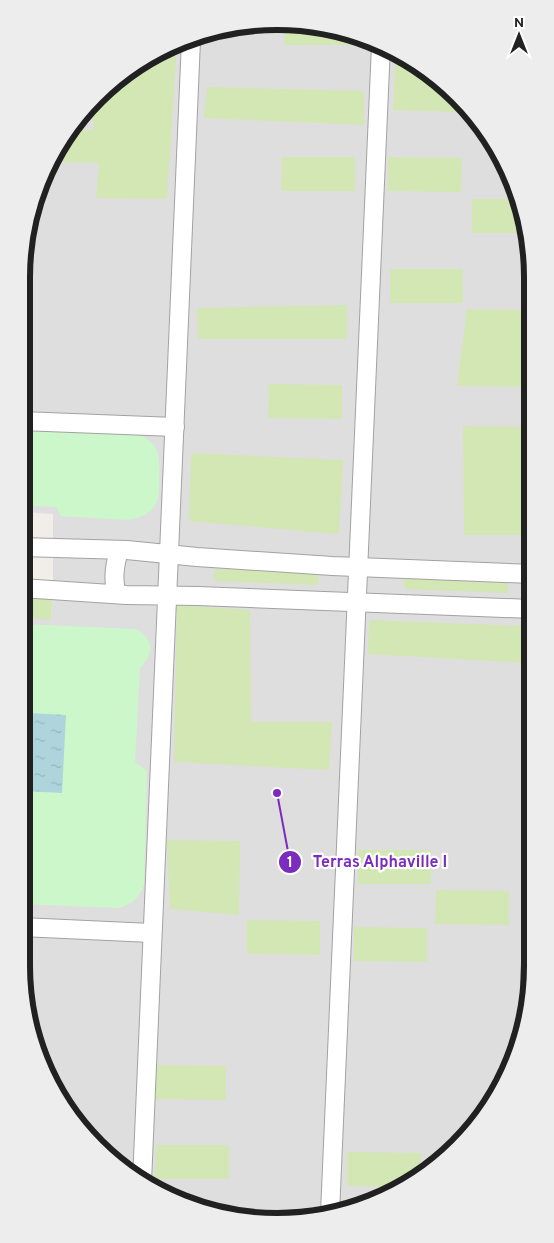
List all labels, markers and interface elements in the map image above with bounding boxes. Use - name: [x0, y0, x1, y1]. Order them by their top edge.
- north arrow: [494, 10, 544, 60]
- text: N: [514, 15, 524, 32]
- callout: Terras Alphaville I: [277, 846, 457, 877]
- text: Terras Alphaville I: [313, 853, 447, 873]
- text: 1: [287, 854, 293, 873]

